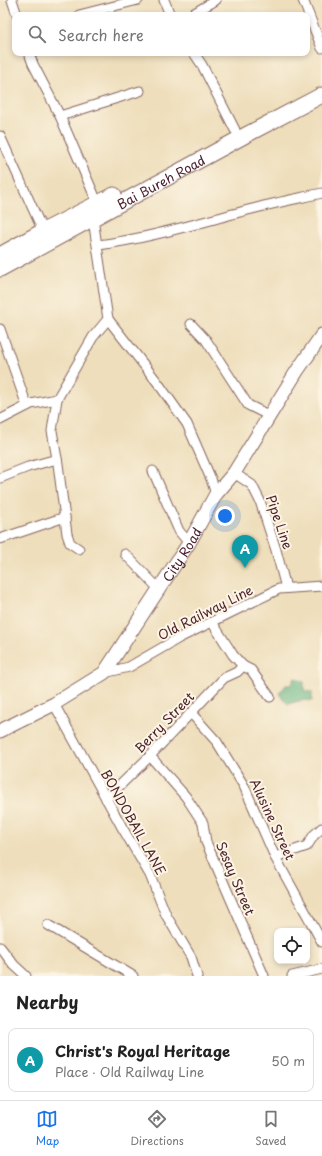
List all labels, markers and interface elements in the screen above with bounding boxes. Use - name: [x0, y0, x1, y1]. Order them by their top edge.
- search box: [12, 12, 310, 56]
- icon: search: [26, 23, 48, 45]
- text: Search here: [58, 23, 144, 46]
- street label: Bai Bureh Road: [113, 150, 208, 213]
- street label: Pipe Line: [262, 492, 298, 552]
- your location: [215, 506, 235, 526]
- street label: City Road: [157, 524, 206, 585]
- pin: A: [232, 535, 258, 568]
- street label: Old Railway Line: [154, 580, 256, 644]
- street label: Berry Street: [130, 687, 198, 757]
- street label: BONDOBAIL LANE: [97, 766, 171, 878]
- street label: Alusine Street: [246, 775, 300, 863]
- street label: Sesay Street: [212, 838, 260, 918]
- map controls: [274, 928, 310, 964]
- button: locate: [274, 928, 310, 964]
- text: Nearby: [16, 989, 78, 1015]
- text: Christ's Royal Heritage: [55, 1039, 230, 1062]
- text: A: [25, 1051, 35, 1070]
- text: 50 m: [271, 1051, 305, 1070]
- text: Place · Old Railway Line: [55, 1062, 204, 1081]
- tab: Map: [36, 1108, 59, 1149]
- tab: Directions: [130, 1108, 184, 1149]
- tab: Saved: [255, 1108, 286, 1149]

